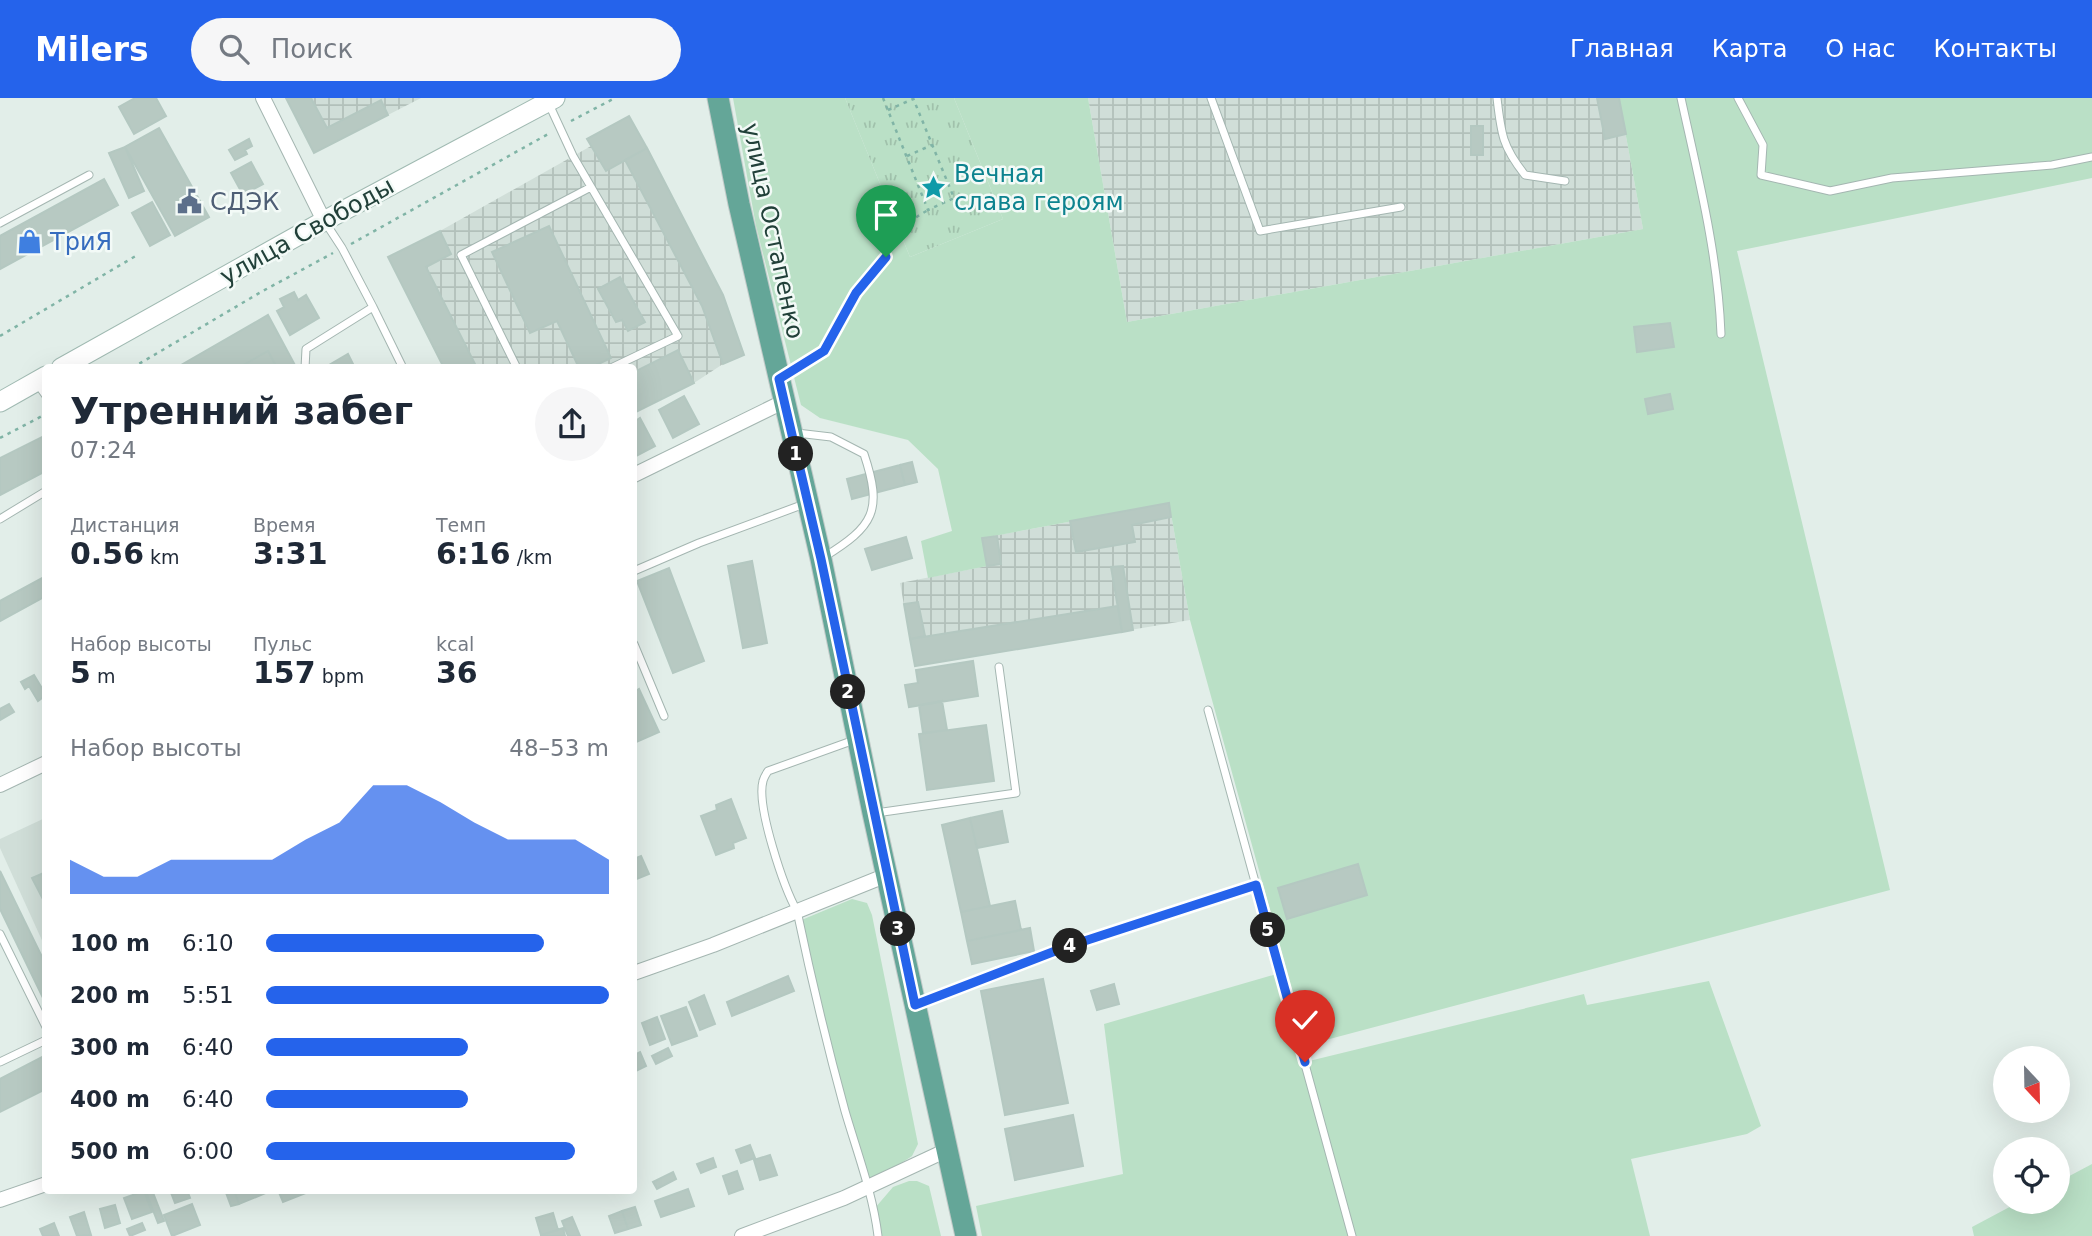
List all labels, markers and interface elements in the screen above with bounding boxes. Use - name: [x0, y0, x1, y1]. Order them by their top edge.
- search box: [191, 18, 681, 81]
- text: Milers: [35, 30, 149, 69]
- icon: search: [215, 30, 253, 68]
- text: Поиск: [271, 34, 353, 64]
- text: Главная: [1570, 35, 1674, 63]
- text: Карта: [1712, 35, 1787, 63]
- text: О нас: [1825, 35, 1895, 63]
- text: Контакты: [1933, 35, 2057, 63]
- street label: улица Остапенко: [736, 121, 810, 341]
- place label: Вечная слава героям: [954, 160, 1124, 216]
- street label: улица Свободы: [215, 172, 399, 290]
- place icon: Вечная слава героям: [920, 174, 948, 202]
- pin: [856, 185, 916, 257]
- public building icon: СДЭК: [176, 188, 204, 216]
- place label: СДЭК: [210, 188, 279, 216]
- icon: arrive: [867, 196, 905, 234]
- shop icon: ТриЯ: [16, 228, 44, 256]
- place label: ТриЯ: [49, 228, 112, 256]
- button: share: [535, 387, 609, 461]
- text: Утренний забег: [70, 389, 413, 433]
- pin: 1: [778, 436, 814, 472]
- text: 07:24: [70, 437, 136, 463]
- text: 1: [789, 442, 802, 464]
- text: Дистанция: [70, 514, 179, 536]
- text: Время: [253, 514, 316, 536]
- text: Темп: [436, 514, 486, 536]
- text: 0.56: [70, 536, 144, 571]
- text: 3:31: [253, 536, 328, 571]
- text: 6:16: [436, 536, 511, 571]
- text: km: [144, 546, 180, 568]
- text: /km: [511, 546, 553, 568]
- text: Набор высоты: [70, 633, 212, 655]
- text: Пульс: [253, 633, 312, 655]
- text: kcal: [436, 633, 474, 655]
- text: 5: [70, 655, 91, 690]
- text: 157: [253, 655, 316, 690]
- text: 36: [436, 655, 478, 690]
- text: m: [91, 665, 115, 687]
- text: bpm: [316, 665, 364, 687]
- pin: 2: [830, 674, 866, 710]
- text: 2: [841, 680, 854, 702]
- text: Набор высоты: [70, 735, 242, 761]
- text: 48–53 m: [509, 735, 609, 761]
- pin: 3: [880, 912, 916, 946]
- pin: 5: [1250, 912, 1286, 948]
- text: 3: [891, 917, 904, 939]
- text: 5: [1261, 918, 1274, 940]
- pin: 4: [1052, 928, 1088, 964]
- text: 100 m: [70, 930, 150, 956]
- text: 6:10: [182, 930, 234, 956]
- text: 4: [1063, 934, 1076, 956]
- text: 200 m: [70, 982, 150, 1008]
- text: 5:51: [182, 982, 234, 1008]
- pin: [1275, 990, 1335, 1062]
- icon: check: [1286, 1001, 1324, 1039]
- text: 300 m: [70, 1034, 150, 1060]
- text: 6:40: [182, 1034, 234, 1060]
- north arrow: [1993, 1046, 2070, 1124]
- map controls: [1993, 1046, 2070, 1214]
- text: 400 m: [70, 1086, 150, 1112]
- text: 6:40: [182, 1086, 234, 1112]
- button: locate: [1993, 1137, 2070, 1214]
- text: 500 m: [70, 1138, 150, 1164]
- text: 6:00: [182, 1138, 234, 1164]

